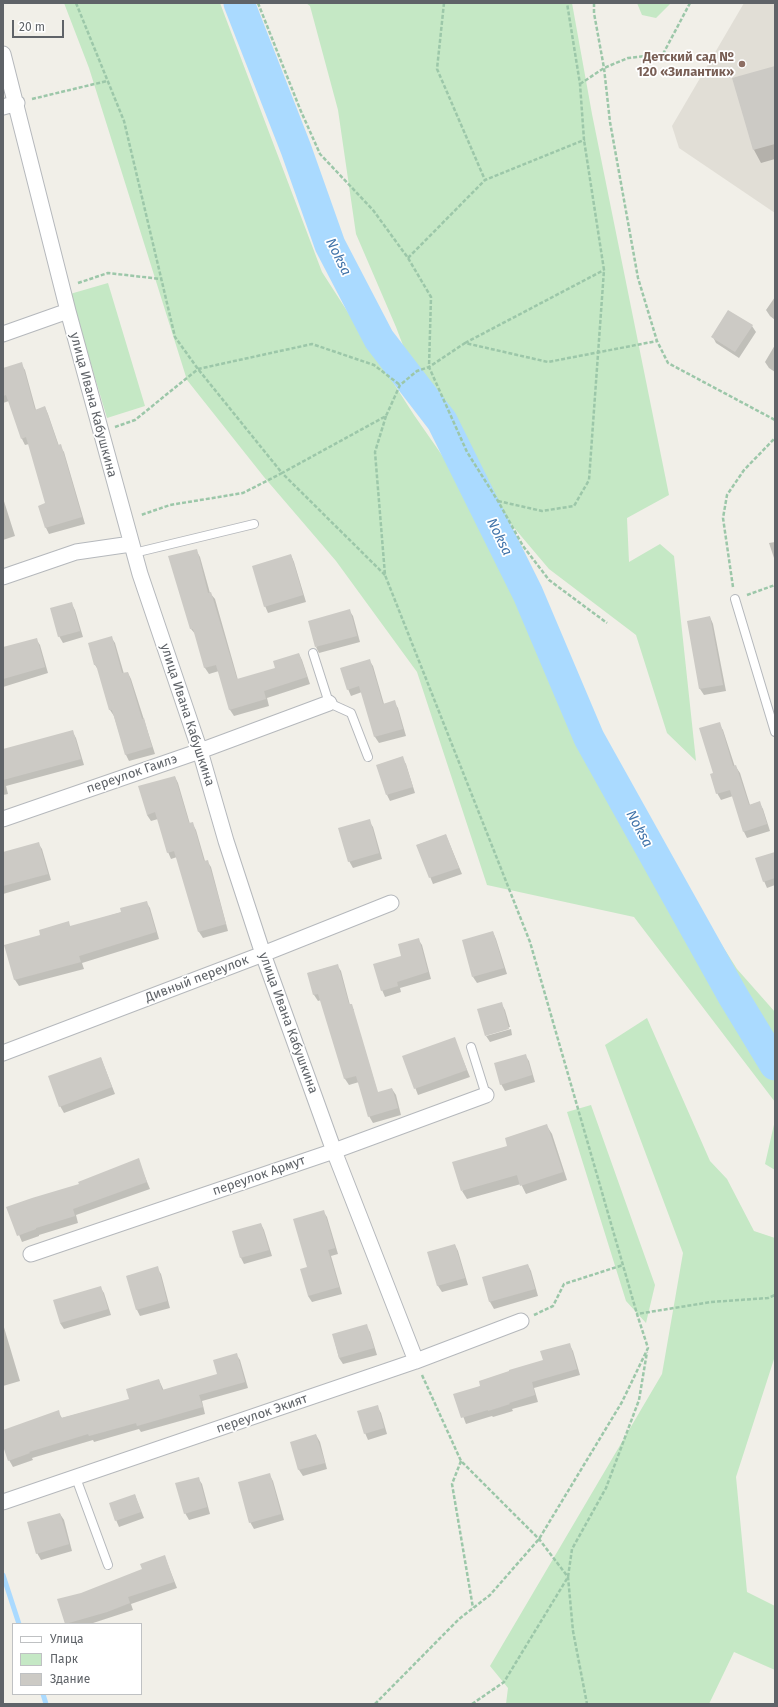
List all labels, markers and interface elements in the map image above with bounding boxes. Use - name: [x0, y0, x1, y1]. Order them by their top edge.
- scale bar: [14, 12, 66, 38]
- text: 20 m: [19, 20, 45, 34]
- place label: Детский сад № 120 «Зилантик»: [637, 49, 734, 80]
- marker: Детский сад № 120 «Зилантик»: [737, 59, 747, 69]
- water label: Noksa: [322, 236, 354, 278]
- street label: улица Ивана Кабушкина: [66, 331, 120, 479]
- water label: Noksa: [483, 516, 515, 558]
- street label: улица Ивана Кабушкина: [157, 642, 217, 788]
- street label: переулок Гаилэ: [85, 751, 179, 797]
- water label: Noksa: [622, 808, 656, 850]
- street label: улица Ивана Кабушкина: [255, 950, 321, 1096]
- street label: Дивный переулок: [143, 952, 251, 1006]
- street label: переулок Армут: [211, 1153, 307, 1199]
- street label: переулок Экият: [214, 1391, 310, 1437]
- legend: [12, 1623, 142, 1695]
- text: Улица: [50, 1632, 84, 1646]
- text: Парк: [50, 1652, 78, 1666]
- text: Здание: [50, 1672, 90, 1686]

